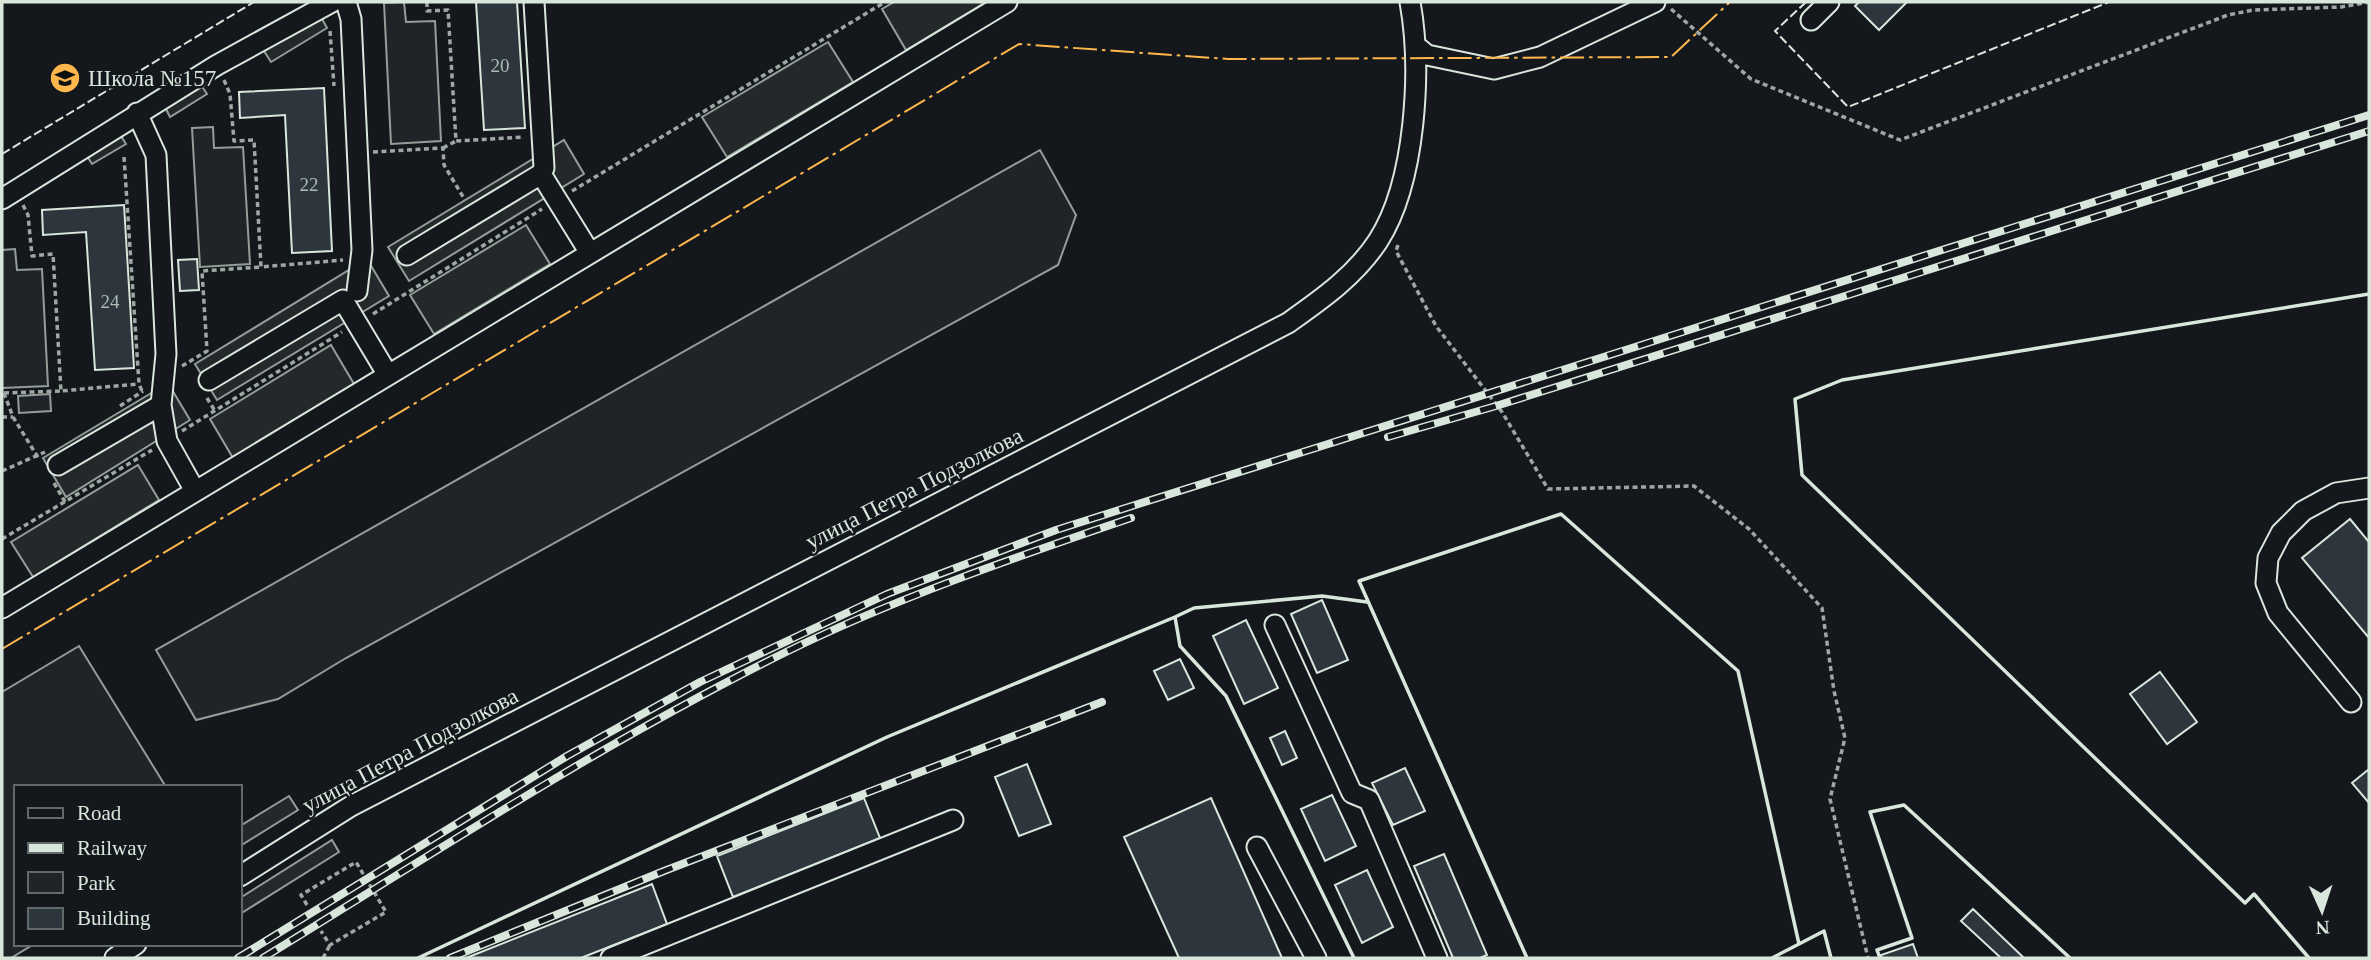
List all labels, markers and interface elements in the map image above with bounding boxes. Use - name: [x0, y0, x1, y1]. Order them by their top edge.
- house number: 20: [491, 55, 510, 76]
- school or university icon: Школа №157: [48, 61, 82, 95]
- place label: Школа №157: [88, 66, 216, 91]
- house number: 22: [300, 174, 319, 195]
- house number: 24: [101, 291, 120, 312]
- street label: улица Петра Подзолкова: [801, 423, 1027, 554]
- street label: улица Петра Подзолкова: [298, 683, 522, 818]
- legend: [14, 785, 242, 946]
- text: Road: [77, 801, 122, 825]
- text: Railway: [77, 836, 147, 860]
- text: Park: [77, 871, 116, 895]
- north arrow: [2287, 876, 2357, 946]
- text: Building: [77, 906, 151, 930]
- text: N: [2315, 917, 2330, 938]

